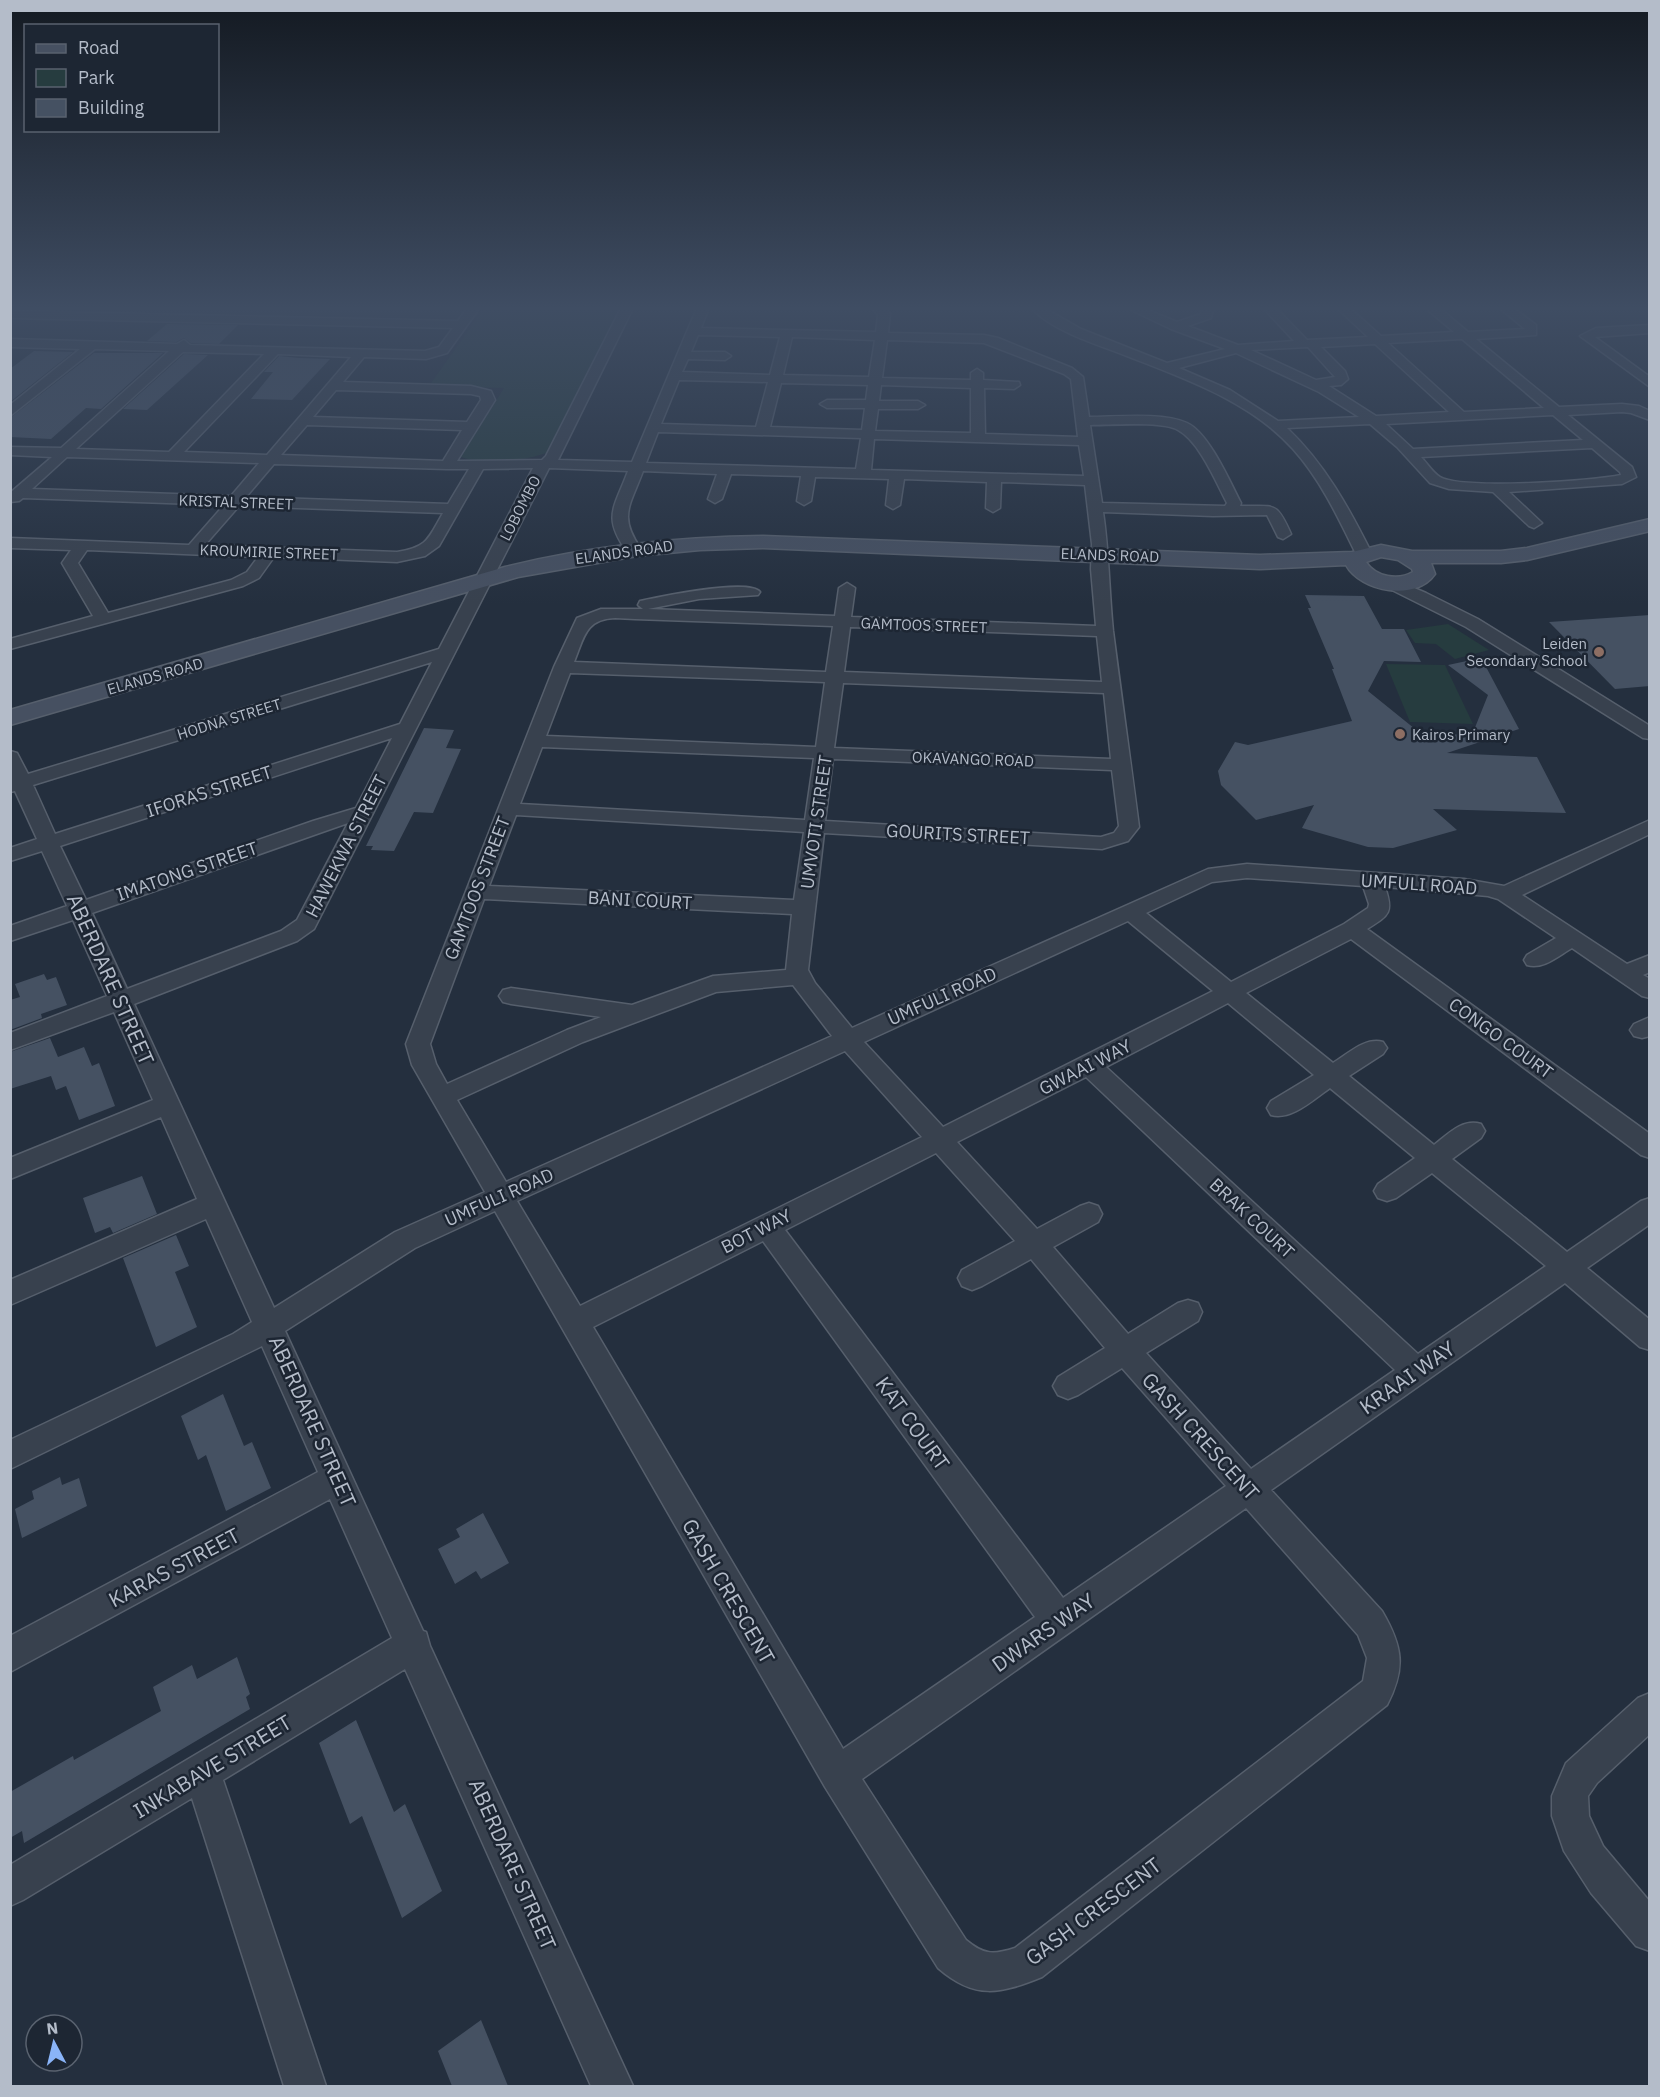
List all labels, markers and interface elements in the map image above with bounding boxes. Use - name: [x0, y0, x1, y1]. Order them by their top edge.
- legend: [24, 24, 219, 132]
- text: Road: [78, 36, 119, 59]
- text: Park: [78, 66, 115, 89]
- text: Building: [78, 96, 145, 119]
- street label: LOBOMBO: [495, 472, 545, 544]
- street label: KRISTAL STREET: [178, 491, 294, 514]
- street label: ELANDS ROAD: [574, 536, 674, 568]
- street label: KROUMIRIE STREET: [199, 540, 339, 564]
- street label: ELANDS ROAD: [1060, 544, 1160, 566]
- street label: GAMTOOS STREET: [860, 613, 988, 637]
- place label: Leiden Secondary School: [1467, 634, 1587, 670]
- marker: Leiden Secondary School: [1592, 645, 1606, 659]
- street label: ELANDS ROAD: [105, 653, 205, 699]
- street label: HODNA STREET: [175, 694, 284, 744]
- place label: Kairos Primary: [1412, 725, 1511, 744]
- marker: Kairos Primary: [1393, 727, 1407, 741]
- street label: OKAVANGO ROAD: [912, 747, 1034, 771]
- street label: UMVOTI STREET: [795, 754, 837, 890]
- street label: IFORAS STREET: [143, 760, 275, 822]
- street label: HAWEKWA STREET: [300, 771, 392, 921]
- street label: GAMTOOS STREET: [439, 813, 515, 963]
- street label: GOURITS STREET: [885, 819, 1031, 849]
- street label: IMATONG STREET: [113, 836, 261, 906]
- street label: UMFULI ROAD: [1360, 868, 1478, 900]
- street label: BANI COURT: [587, 886, 693, 914]
- street label: ABERDARE STREET: [61, 889, 161, 1069]
- street label: UMFULI ROAD: [884, 962, 1000, 1030]
- street label: CONGO COURT: [1444, 992, 1558, 1084]
- street label: GWAAI WAY: [1035, 1034, 1135, 1100]
- street label: UMFULI ROAD: [441, 1163, 557, 1231]
- street label: BRAK COURT: [1205, 1173, 1299, 1263]
- street label: BOT WAY: [717, 1203, 795, 1258]
- street label: ABERDARE STREET: [263, 1331, 363, 1511]
- street label: KRAAI WAY: [1354, 1333, 1461, 1420]
- street label: GASH CRESCENT: [1136, 1366, 1266, 1506]
- street label: KAT COURT: [870, 1371, 956, 1475]
- street label: GASH CRESCENT: [676, 1513, 782, 1669]
- street label: KARAS STREET: [104, 1521, 244, 1613]
- street label: DWARS WAY: [986, 1586, 1101, 1678]
- street label: INKABAVE STREET: [128, 1708, 296, 1824]
- street label: ABERDARE STREET: [463, 1774, 563, 1954]
- street label: GASH CRESCENT: [1019, 1851, 1167, 1971]
- north arrow: [24, 2013, 84, 2073]
- text: N: [45, 2017, 59, 2039]

